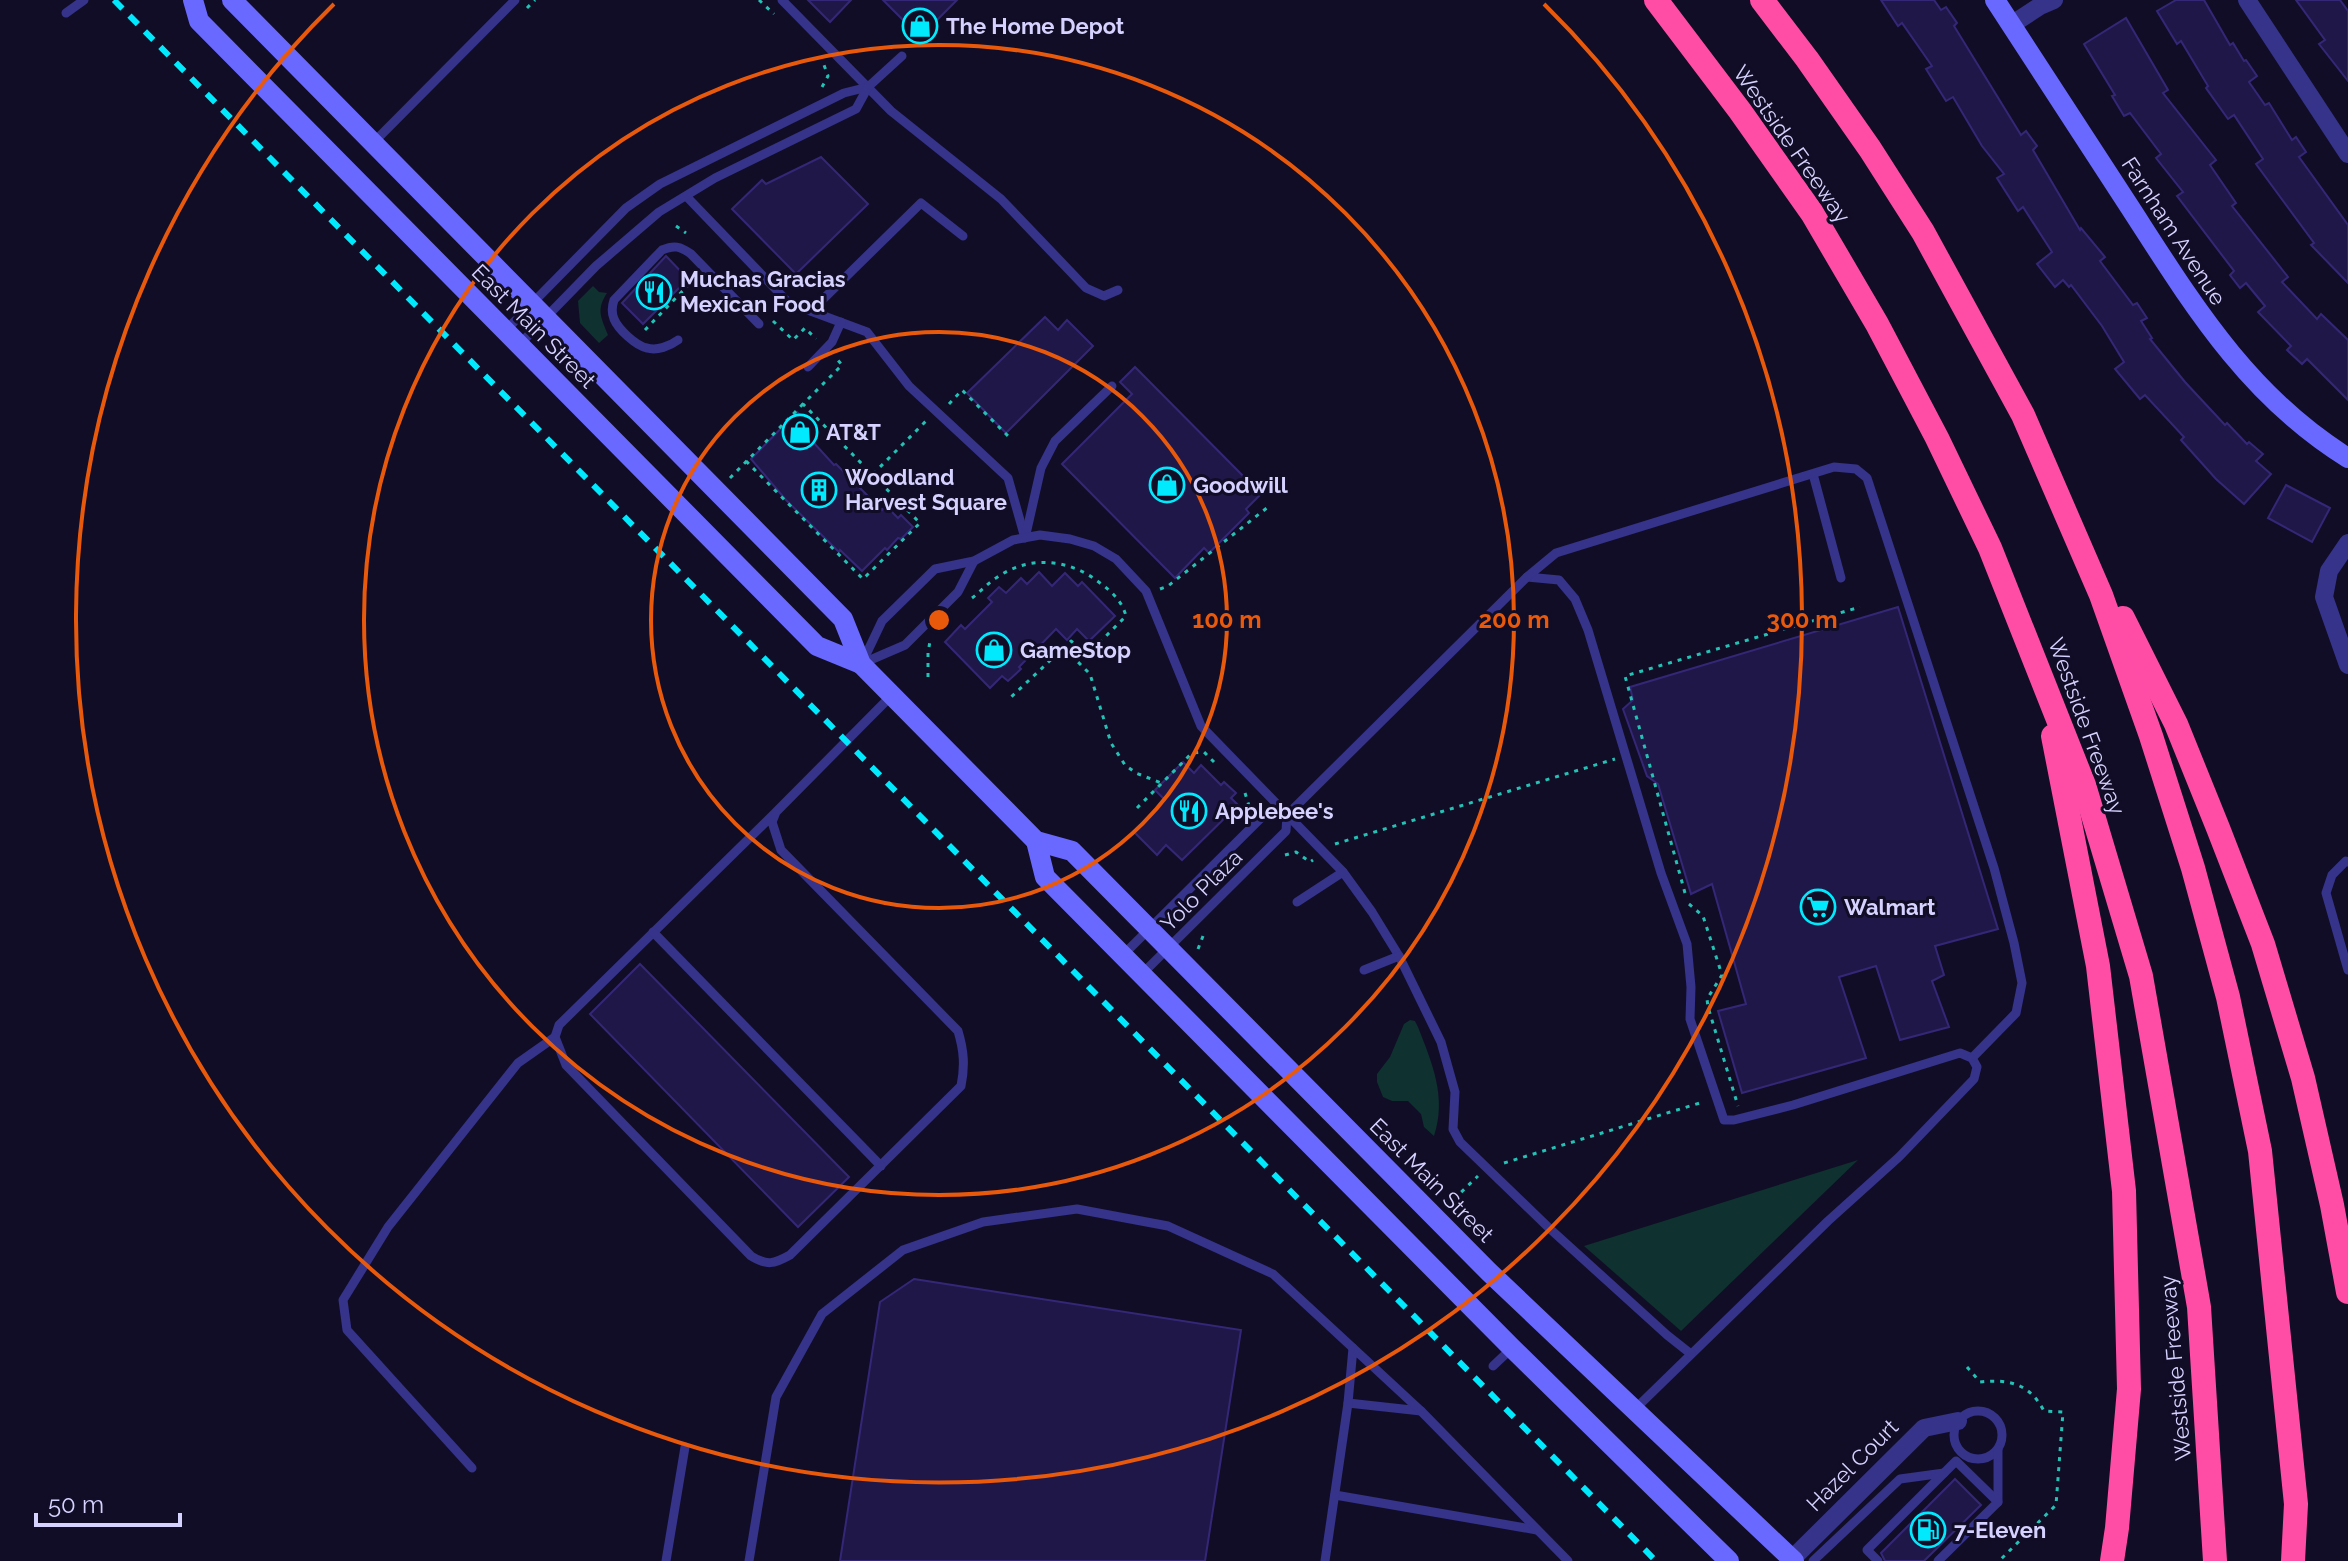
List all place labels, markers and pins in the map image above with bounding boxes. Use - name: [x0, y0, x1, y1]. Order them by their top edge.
- shop icon: The Home Depot: [901, 7, 939, 45]
- place label: The Home Depot: [946, 13, 1125, 39]
- place label: Muchas Gracias Mexican Food: [680, 266, 846, 317]
- restaurant icon: Muchas Gracias Mexican Food: [635, 273, 673, 311]
- shop icon: AT&T: [781, 413, 819, 451]
- place label: AT&T: [826, 419, 881, 445]
- place label: Woodland Harvest Square: [845, 464, 1007, 515]
- shop icon: Goodwill: [1148, 466, 1186, 504]
- building icon: Woodland Harvest Square: [800, 471, 838, 509]
- place label: Goodwill: [1193, 472, 1289, 498]
- centre of rings: [925, 606, 953, 634]
- shop icon: GameStop: [975, 631, 1013, 669]
- place label: GameStop: [1020, 637, 1131, 663]
- restaurant icon: Applebee's: [1170, 792, 1208, 830]
- place label: Applebee's: [1215, 798, 1334, 824]
- supermarket icon: Walmart: [1799, 888, 1837, 926]
- place label: Walmart: [1844, 894, 1936, 920]
- fuel station icon: 7-Eleven: [1909, 1511, 1947, 1549]
- place label: 7-Eleven: [1954, 1517, 2046, 1543]

